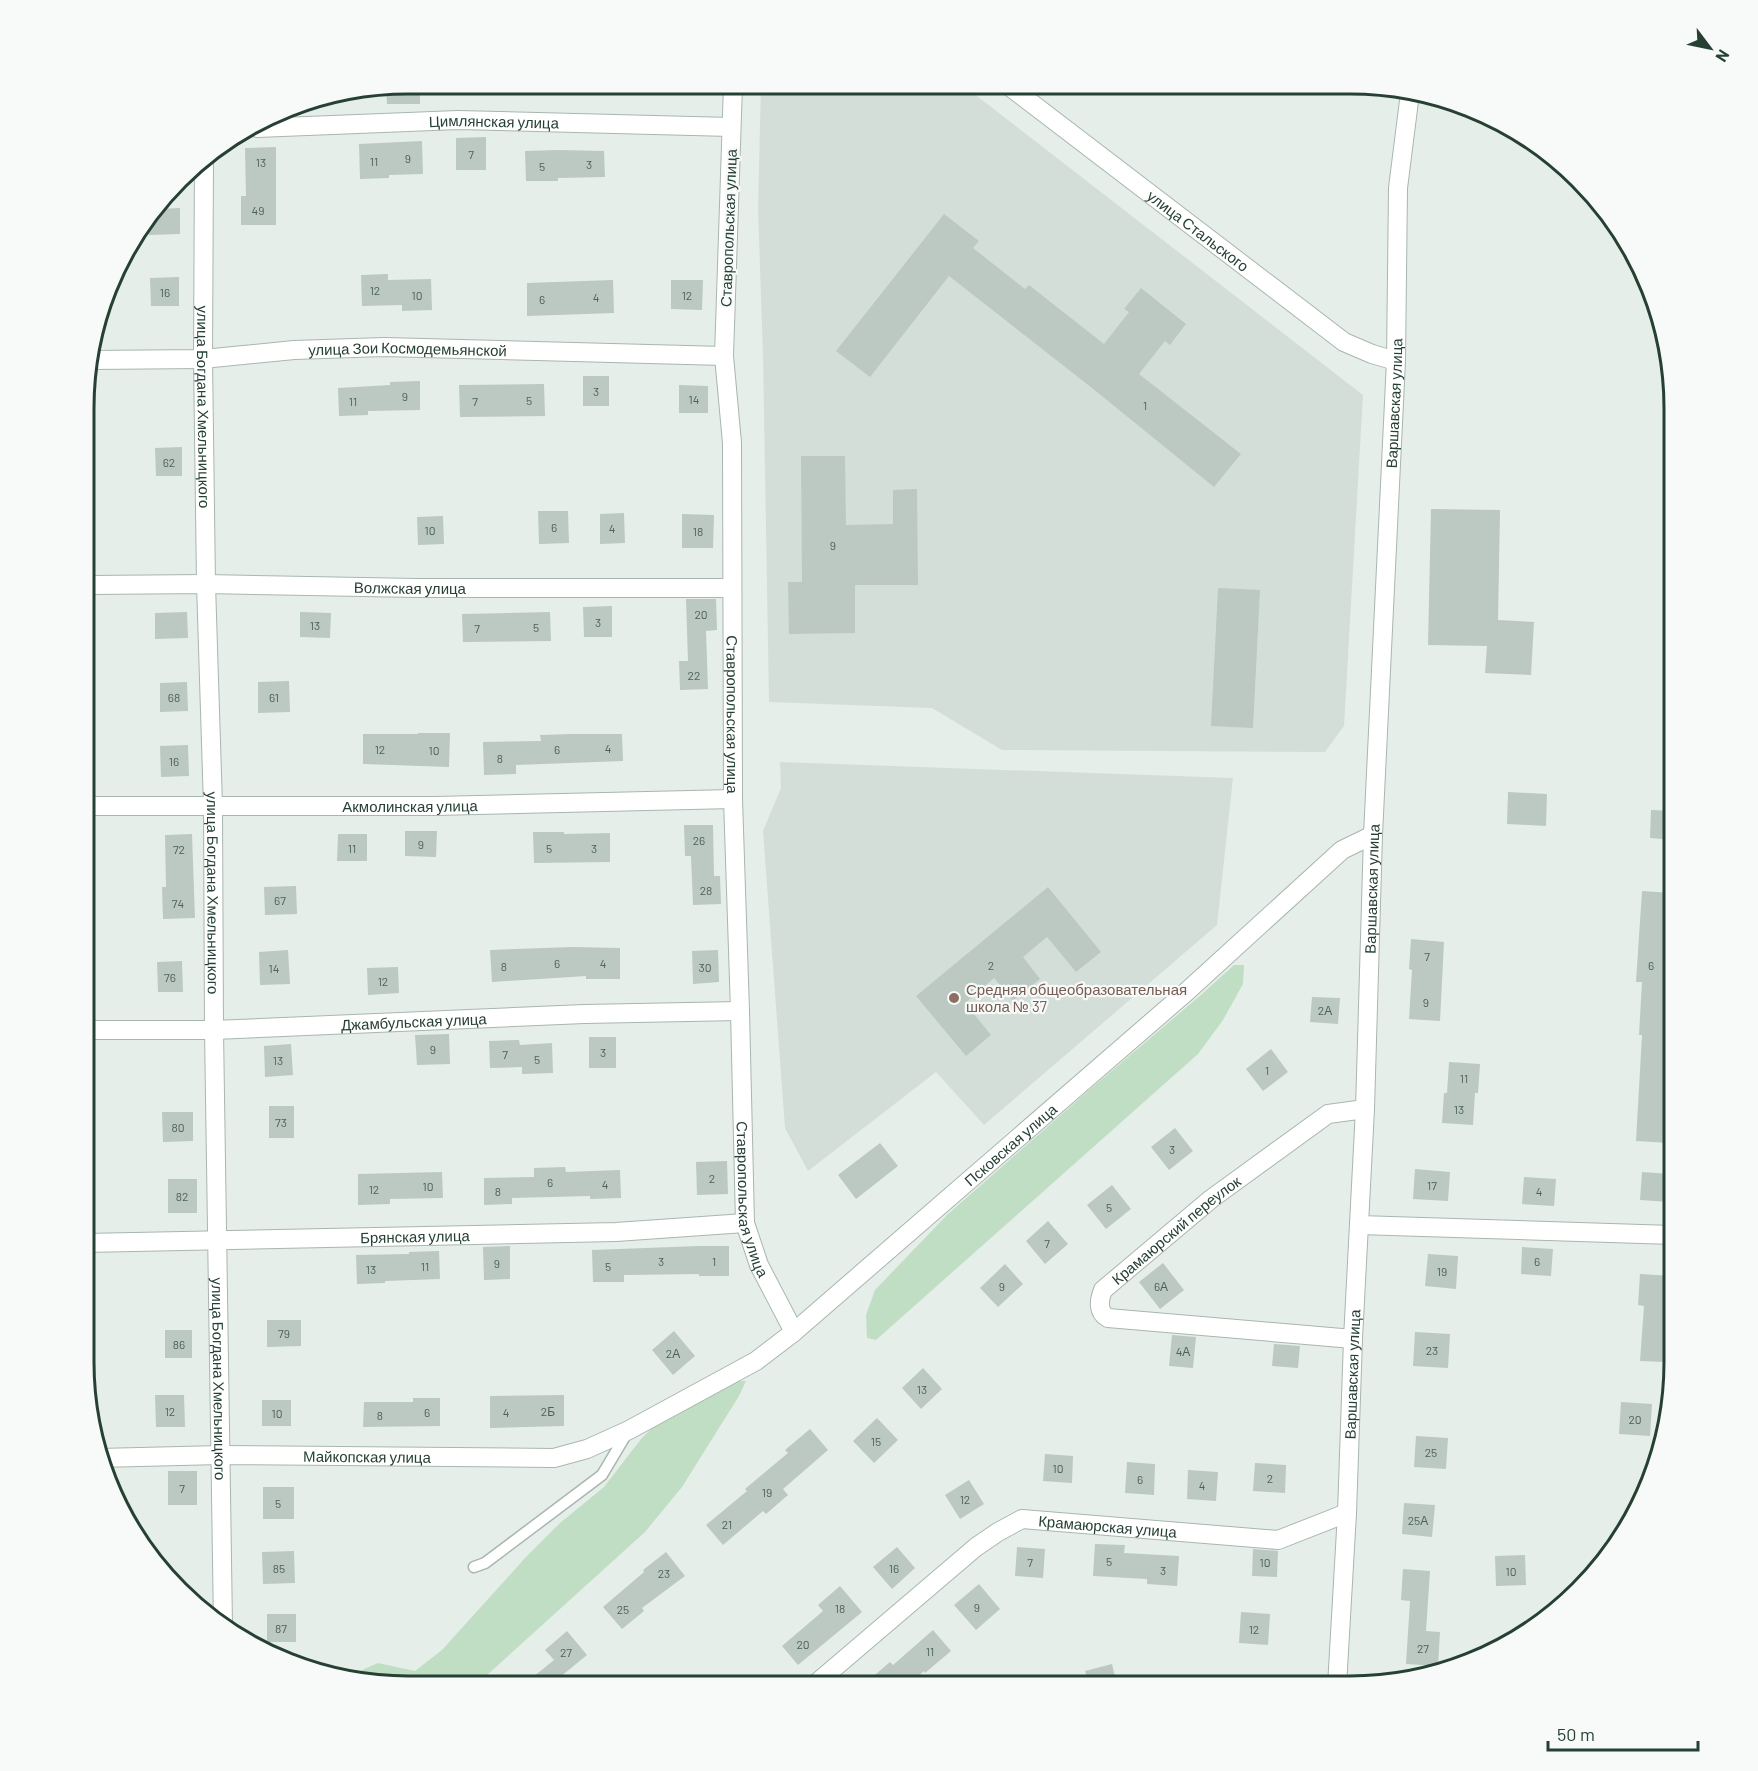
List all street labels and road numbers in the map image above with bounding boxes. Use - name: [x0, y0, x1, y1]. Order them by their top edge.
- street label: Цимлянская улица: [428, 111, 560, 132]
- street label: Ставропольская улица: [716, 148, 740, 307]
- street label: улица Стальского: [1144, 186, 1252, 275]
- street label: улица Богдана Хмельницкого: [194, 306, 214, 508]
- street label: улица Зои Космодемьянской: [308, 338, 507, 359]
- street label: Варшавская улица: [1382, 338, 1405, 469]
- street label: Волжская улица: [354, 578, 467, 597]
- street label: Ставропольская улица: [724, 635, 742, 794]
- street label: улица Богдана Хмельницкого: [204, 791, 223, 994]
- street label: Акмолинская улица: [342, 796, 479, 815]
- street label: Варшавская улица: [1361, 823, 1383, 954]
- street label: Джамбульская улица: [341, 1009, 488, 1034]
- street label: Псковская улица: [961, 1099, 1061, 1189]
- street label: Ставропольская улица: [734, 1121, 773, 1281]
- street label: Крамаюрский переулок: [1108, 1171, 1244, 1288]
- street label: Брянская улица: [360, 1226, 471, 1246]
- street label: улица Богдана Хмельницкого: [209, 1277, 230, 1480]
- street label: Варшавская улица: [1341, 1308, 1364, 1440]
- street label: Майкопская улица: [303, 1447, 432, 1466]
- street label: Крамаюрская улица: [1038, 1511, 1178, 1541]

